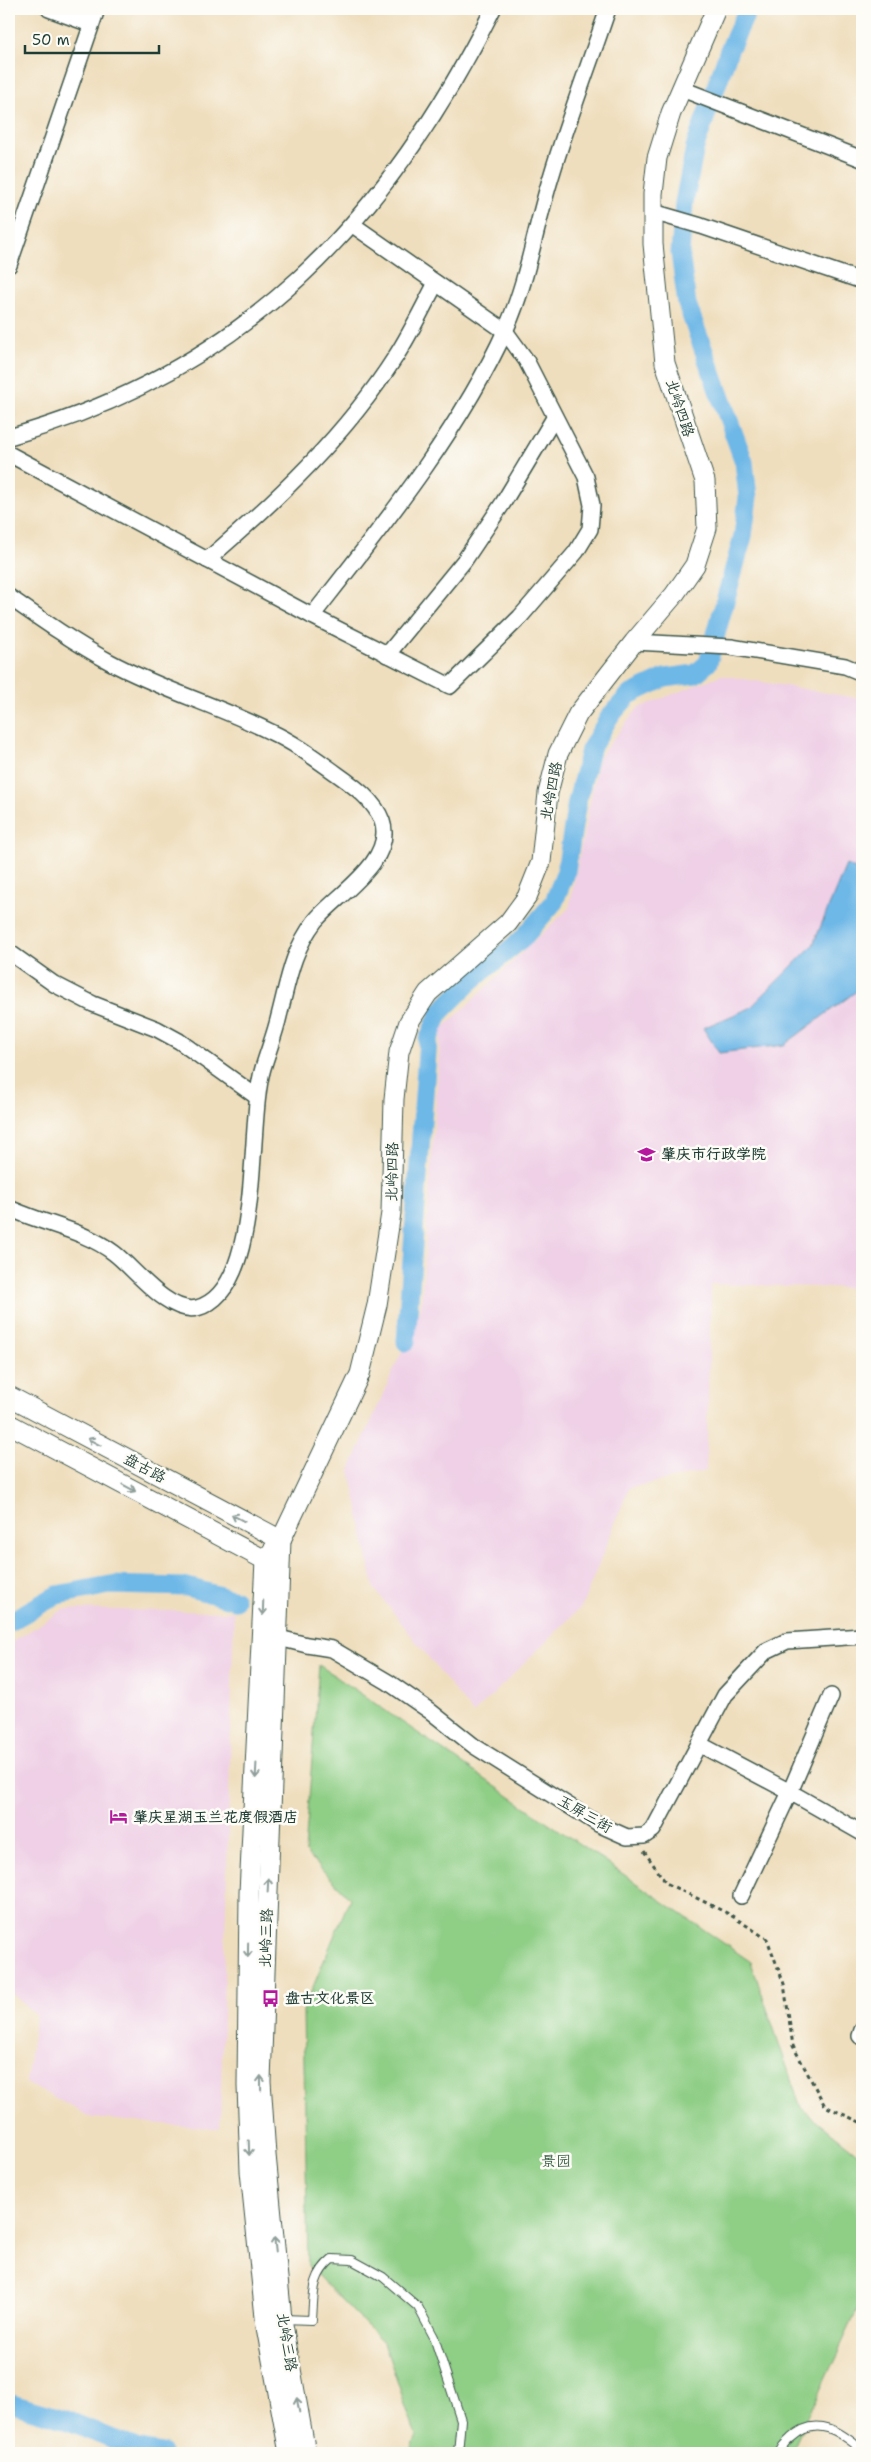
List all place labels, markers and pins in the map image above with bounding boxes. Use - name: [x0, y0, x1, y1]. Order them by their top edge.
- school or university icon: 肇庆市行政学院: [637, 1144, 657, 1164]
- place label: 肇庆市行政学院: [661, 1144, 766, 1164]
- hotel icon: 肇庆星湖玉兰花度假酒店: [109, 1807, 129, 1827]
- place label: 肇庆星湖玉兰花度假酒店: [133, 1807, 298, 1827]
- bus stop icon: 盘古文化景区: [261, 1988, 281, 2008]
- place label: 盘古文化景区: [285, 1988, 375, 2008]

